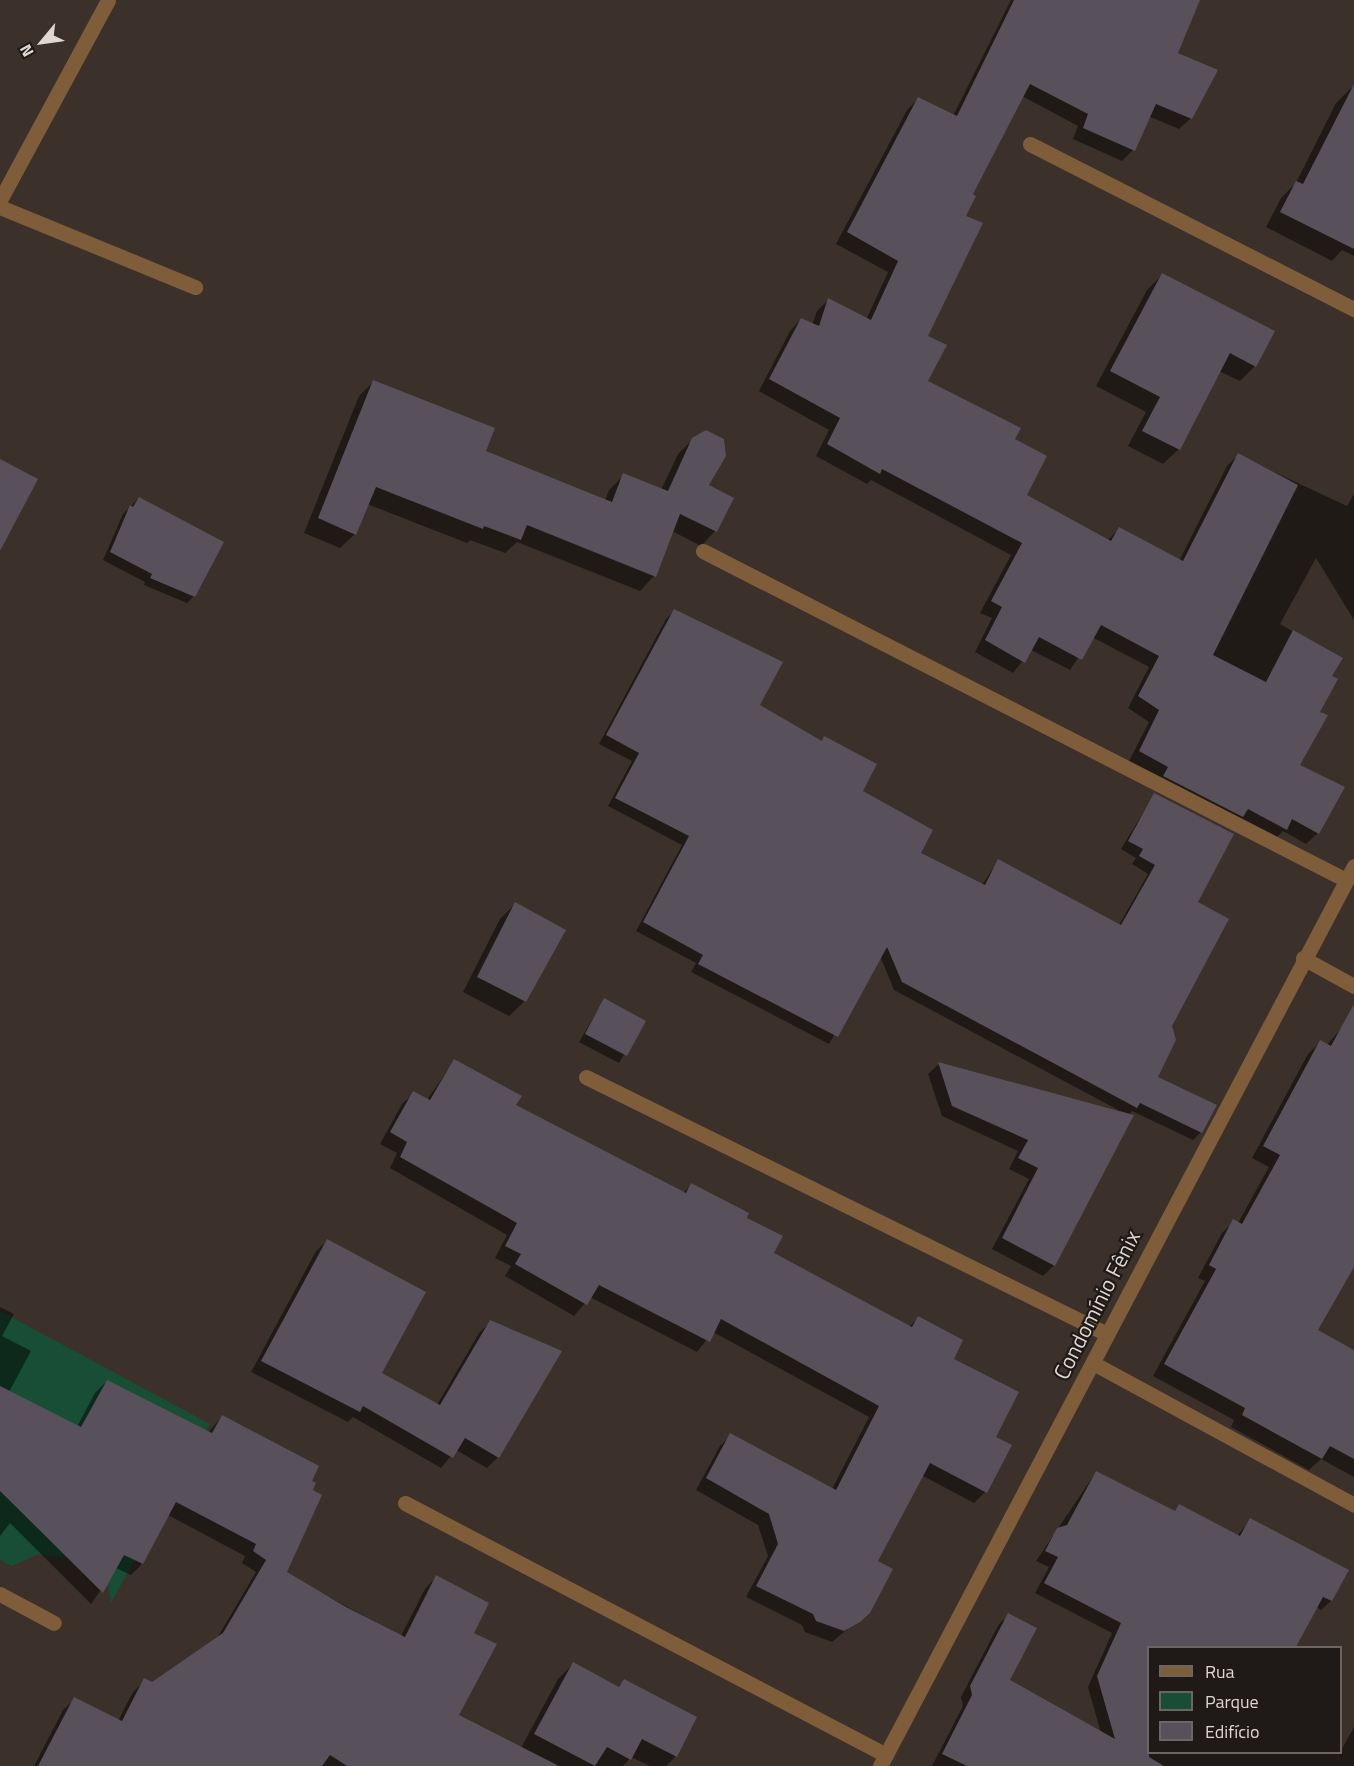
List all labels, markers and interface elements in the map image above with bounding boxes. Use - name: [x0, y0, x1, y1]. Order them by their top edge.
- north arrow: [12, 12, 72, 72]
- text: N: [13, 40, 39, 61]
- street label: Condomínio Fênix: [1048, 1226, 1146, 1384]
- legend: [1147, 1646, 1342, 1754]
- text: Rua: [1205, 1658, 1235, 1685]
- text: Parque: [1205, 1688, 1259, 1715]
- text: Edifício: [1205, 1718, 1259, 1745]

